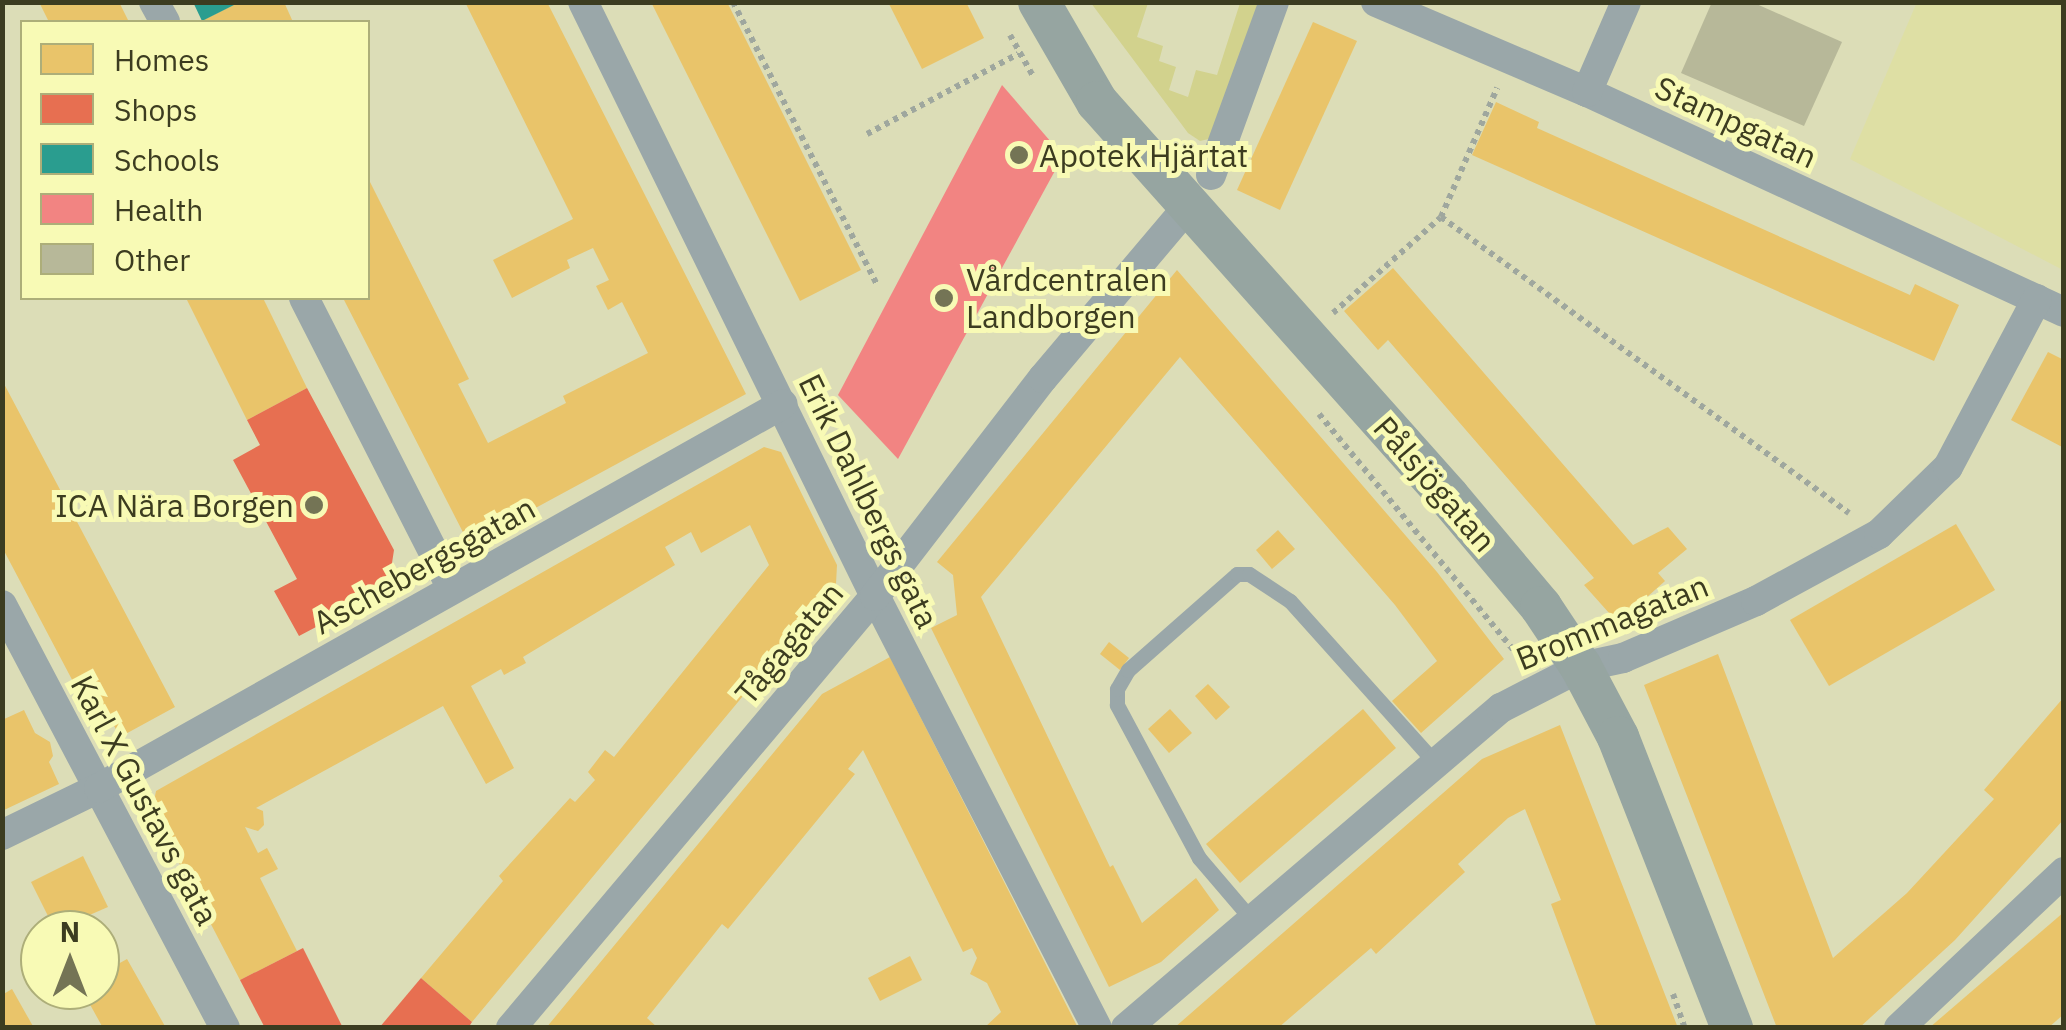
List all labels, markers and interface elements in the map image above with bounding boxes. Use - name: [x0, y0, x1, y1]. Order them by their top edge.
- legend: [20, 20, 370, 300]
- text: Homes: [114, 40, 209, 79]
- street label: Stampgatan: [1649, 68, 1823, 176]
- text: Shops: [114, 90, 197, 129]
- place label: Apotek Hjärtat: [1039, 136, 1248, 174]
- text: Schools: [114, 140, 220, 179]
- marker: Apotek Hjärtat: [1008, 144, 1030, 166]
- text: Health: [114, 190, 203, 229]
- text: Other: [114, 240, 190, 279]
- place label: Vårdcentralen Landborgen: [966, 261, 1168, 336]
- marker: Vårdcentralen Landborgen: [931, 285, 957, 311]
- street label: Erik Dahlbergs gata: [791, 368, 947, 634]
- street label: Pålsjögatan: [1366, 408, 1504, 560]
- place label: ICA Nära Borgen: [55, 486, 294, 524]
- street label: Aschebergsgatan: [306, 488, 542, 642]
- marker: ICA Nära Borgen: [303, 494, 325, 516]
- street label: Brommagatan: [1510, 566, 1714, 678]
- street label: Tågagatan: [727, 574, 851, 712]
- street label: Karl X Gustavs gata: [63, 669, 227, 931]
- north arrow: [20, 910, 120, 1010]
- text: N: [60, 913, 80, 950]

